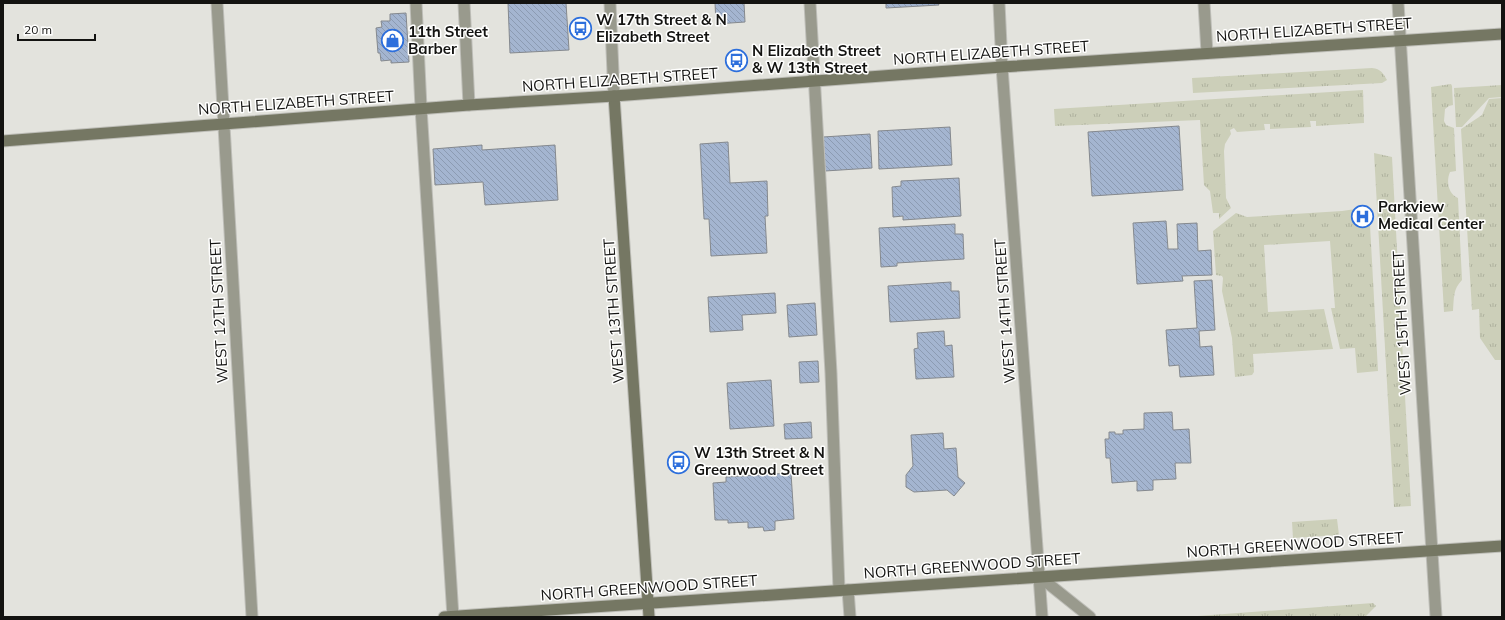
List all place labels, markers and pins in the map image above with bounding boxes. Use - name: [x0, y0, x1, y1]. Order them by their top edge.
- place label: W 17th Street & N Elizabeth Street: [596, 10, 727, 46]
- bus stop icon: W 17th Street & N Elizabeth Street: [567, 16, 593, 42]
- place label: 11th Street Barber: [408, 22, 488, 58]
- shop icon: 11th Street Barber: [380, 28, 406, 54]
- place label: N Elizabeth Street & W 13th Street: [752, 41, 881, 77]
- bus stop icon: N Elizabeth Street & W 13th Street: [724, 47, 750, 73]
- place label: Parkview Medical Center: [1378, 197, 1484, 233]
- hospital icon: Parkview Medical Center: [1350, 203, 1376, 229]
- place label: W 13th Street & N Greenwood Street: [694, 443, 825, 479]
- bus stop icon: W 13th Street & N Greenwood Street: [666, 449, 692, 475]

